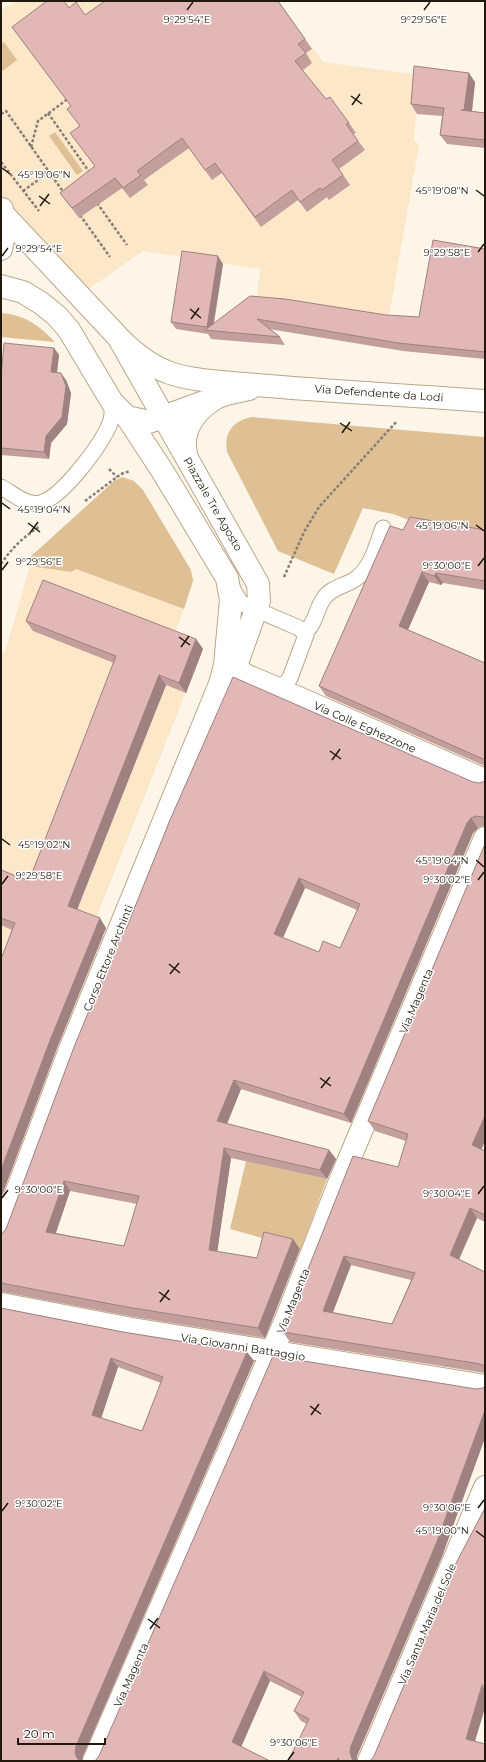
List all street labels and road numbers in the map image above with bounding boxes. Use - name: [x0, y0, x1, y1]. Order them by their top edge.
- street label: Via Defendente da Lodi: [314, 382, 444, 404]
- street label: Piazzale Tre Agosto: [180, 454, 246, 554]
- street label: Via Colle Eghezzone: [312, 698, 419, 756]
- street label: Corso Ettore Archinti: [80, 903, 136, 1013]
- street label: Via Magenta: [396, 966, 436, 1036]
- street label: Via Magenta: [274, 1266, 312, 1336]
- street label: Via Giovanni Battaggio: [180, 1330, 306, 1364]
- street label: Via Santa Maria del Sole: [395, 1561, 459, 1687]
- street label: Via Magenta: [111, 1641, 151, 1709]

